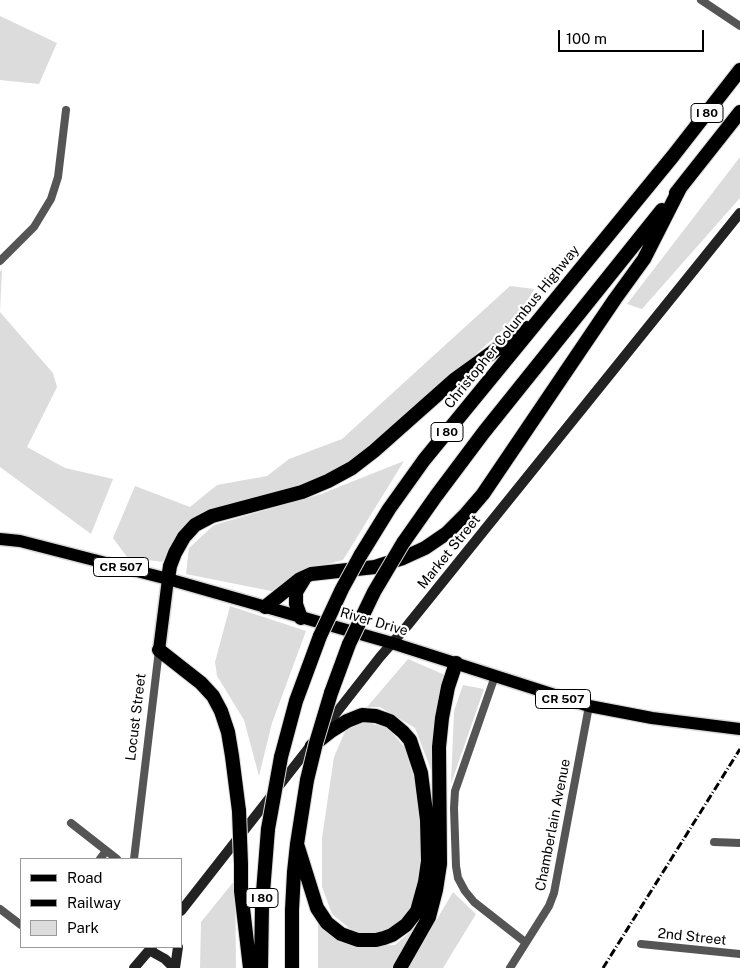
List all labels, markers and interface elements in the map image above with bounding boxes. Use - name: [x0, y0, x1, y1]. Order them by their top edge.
- scale bar: [560, 20, 706, 52]
- text: 100 m: [566, 30, 607, 47]
- road number: I 80: [691, 104, 723, 122]
- street label: Christopher Columbus Highway: [441, 242, 583, 412]
- road number: I 80: [431, 422, 463, 442]
- street label: Market Street: [414, 512, 484, 592]
- road number: CR 507: [94, 558, 148, 576]
- street label: River Drive: [338, 604, 410, 640]
- street label: Locust Street: [122, 672, 150, 762]
- road number: CR 507: [536, 690, 590, 709]
- street label: Chamberlain Avenue: [532, 757, 574, 893]
- legend: [20, 858, 182, 948]
- text: Road: [67, 869, 103, 886]
- road number: I 80: [246, 888, 278, 908]
- text: Railway: [67, 894, 121, 911]
- text: Park: [67, 919, 99, 936]
- street label: 2nd Street: [657, 925, 727, 949]

